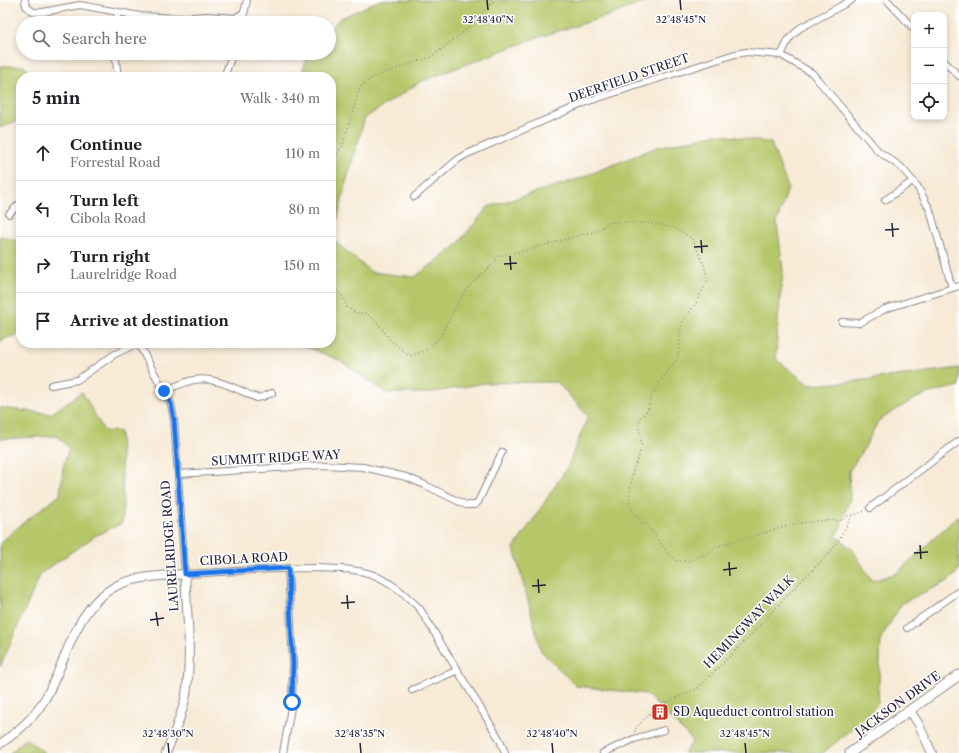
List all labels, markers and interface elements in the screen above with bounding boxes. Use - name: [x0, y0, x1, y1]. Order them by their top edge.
- map controls: [911, 12, 947, 120]
- button: +: [911, 12, 947, 48]
- text: 32°48'40"N: [462, 13, 514, 26]
- text: 32°48'45"N: [656, 13, 706, 26]
- search box: [16, 16, 336, 60]
- icon: search: [30, 27, 52, 49]
- text: Search here: [62, 29, 147, 48]
- button: −: [911, 48, 947, 84]
- street label: DEERFIELD STREET: [566, 50, 691, 105]
- button: locate: [911, 84, 947, 120]
- text: 5 min: [32, 88, 80, 108]
- text: Walk · 340 m: [240, 90, 320, 106]
- text: Continue: [70, 135, 142, 154]
- icon: ahead: [32, 142, 54, 164]
- text: 110 m: [285, 145, 320, 161]
- text: Forrestal Road: [70, 154, 160, 170]
- text: Turn left: [70, 191, 139, 210]
- icon: left: [32, 198, 54, 220]
- text: 80 m: [288, 201, 320, 217]
- text: Cibola Road: [70, 210, 146, 226]
- text: Turn right: [70, 247, 150, 266]
- icon: right: [32, 254, 54, 276]
- text: 150 m: [284, 257, 320, 273]
- text: Laurelridge Road: [70, 266, 177, 282]
- icon: arrive: [32, 310, 54, 332]
- text: Arrive at destination: [70, 311, 229, 330]
- route end: [155, 382, 173, 400]
- street label: SUMMIT RIDGE WAY: [211, 447, 342, 468]
- street label: LAURELRIDGE ROAD: [157, 480, 182, 612]
- street label: CIBOLA ROAD: [199, 549, 289, 568]
- street label: HEMINGWAY WALK: [700, 571, 798, 671]
- street label: JACKSON DRIVE: [851, 668, 943, 741]
- route start: [283, 693, 301, 711]
- building icon: SD Aqueduct control station: [650, 702, 670, 722]
- place label: SD Aqueduct control station: [673, 704, 835, 719]
- text: 32°48'30"N: [142, 727, 194, 740]
- text: 32°48'35"N: [335, 727, 385, 740]
- text: 32°48'40"N: [526, 727, 578, 740]
- text: 32°48'45"N: [720, 727, 770, 740]

